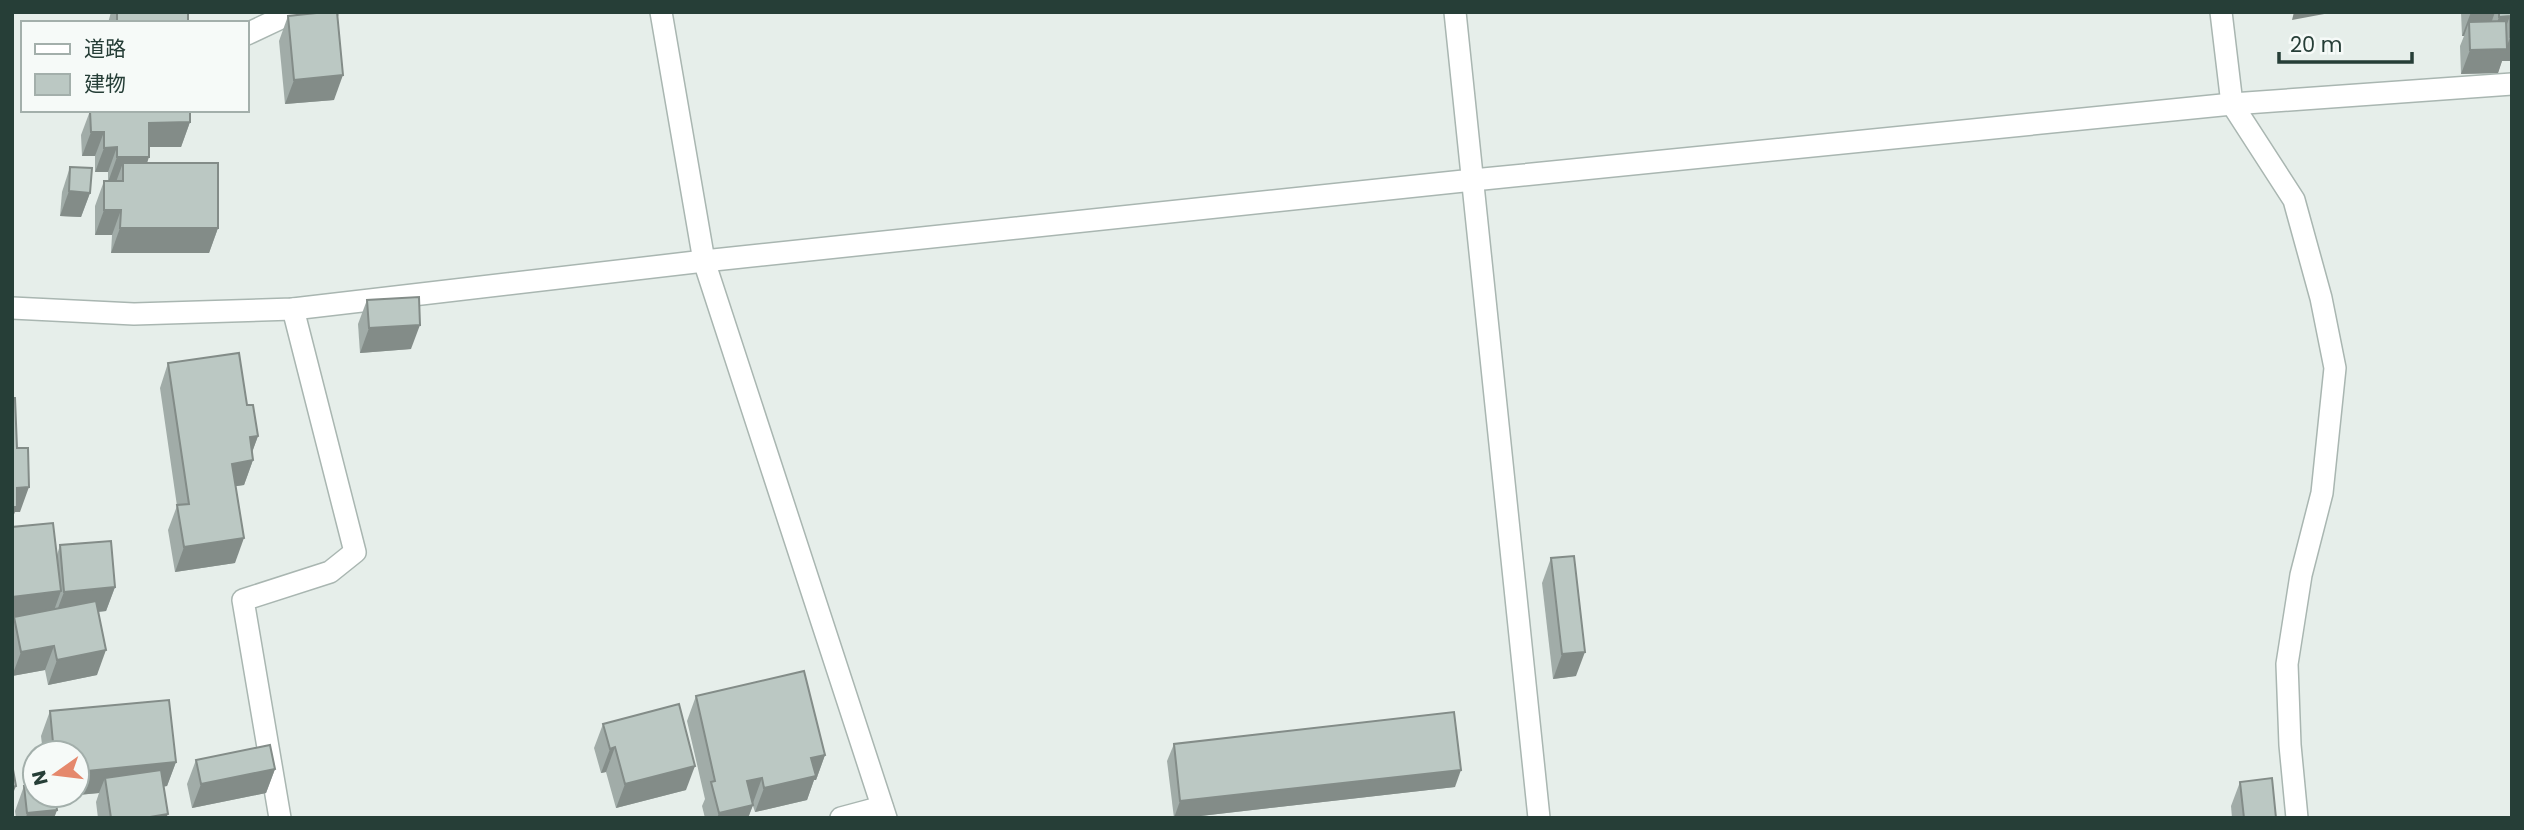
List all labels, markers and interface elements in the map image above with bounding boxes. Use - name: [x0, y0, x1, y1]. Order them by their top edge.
- legend: [21, 21, 248, 112]
- scale bar: [2279, 21, 2412, 65]
- text: 20 m: [2290, 30, 2343, 59]
- text: 道路: [84, 34, 126, 63]
- text: 建物: [84, 69, 126, 98]
- north arrow: [21, 739, 91, 809]
- text: N: [25, 768, 55, 788]

